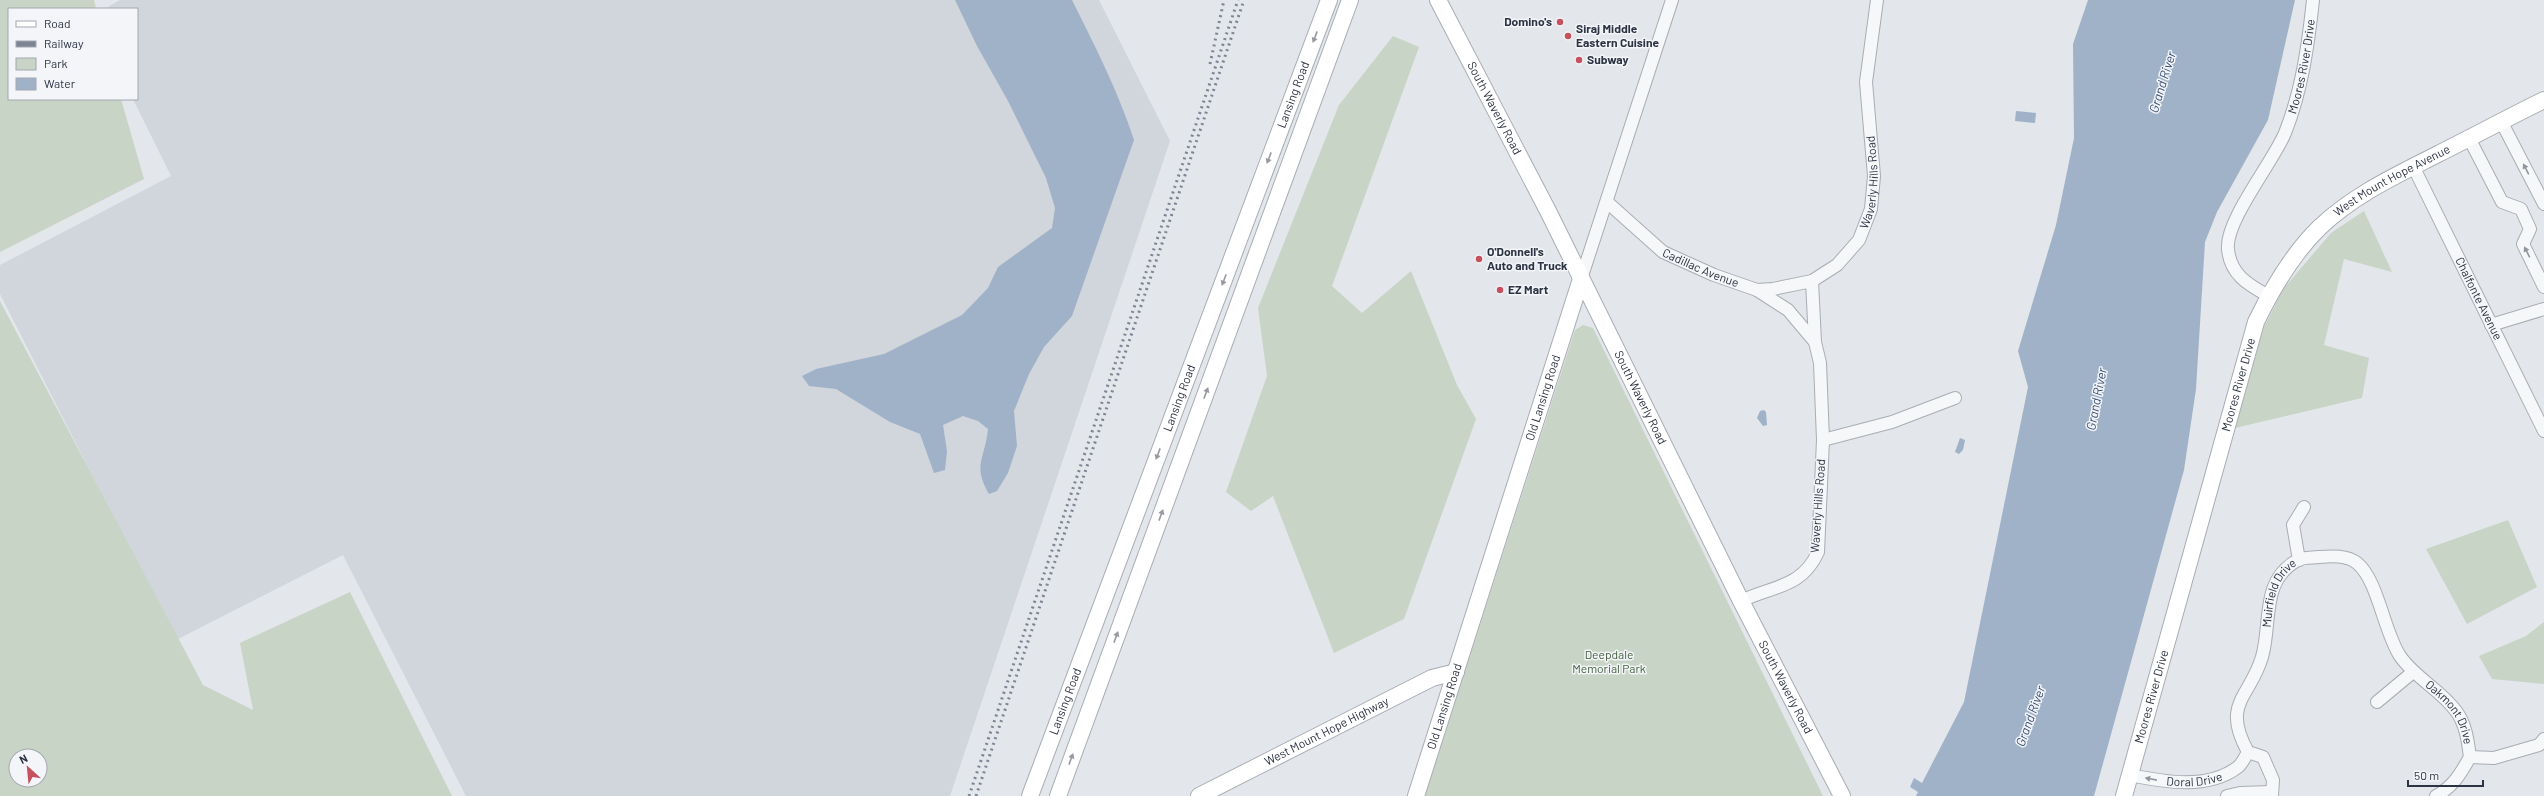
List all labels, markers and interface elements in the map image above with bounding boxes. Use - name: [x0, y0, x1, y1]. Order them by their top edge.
- legend: [8, 8, 138, 100]
- place label: Domino's: [1504, 14, 1552, 28]
- text: Road: [44, 16, 71, 30]
- marker: Domino's: [1555, 17, 1565, 27]
- street label: Moores River Drive: [2284, 18, 2317, 115]
- place label: Siraj Middle Eastern Cuisine: [1576, 21, 1659, 49]
- one-way arrow: [1312, 31, 1318, 43]
- marker: Siraj Middle Eastern Cuisine: [1563, 31, 1573, 41]
- text: Railway: [44, 36, 84, 50]
- water label: Grand River: [2145, 49, 2179, 115]
- place label: Subway: [1587, 52, 1629, 66]
- marker: Subway: [1574, 55, 1584, 65]
- text: Park: [44, 56, 68, 70]
- street label: Lansing Road: [1274, 59, 1311, 130]
- street label: South Waverly Road: [1465, 59, 1525, 157]
- text: Water: [44, 76, 76, 90]
- street label: Waverly Hills Road: [1856, 135, 1880, 231]
- street label: West Mount Hope Avenue: [2330, 141, 2452, 219]
- one-way arrow: [1266, 153, 1272, 165]
- one-way arrow: [2523, 163, 2530, 175]
- place label: O'Donnell's Auto and Truck: [1487, 244, 1568, 272]
- street label: Cadillac Avenue: [1661, 245, 1741, 289]
- one-way arrow: [2523, 246, 2530, 258]
- marker: O'Donnell's Auto and Truck: [1474, 254, 1484, 264]
- street label: Chalfonte Avenue: [2453, 255, 2506, 342]
- one-way arrow: [1220, 274, 1226, 286]
- place label: EZ Mart: [1508, 282, 1549, 296]
- marker: EZ Mart: [1495, 285, 1505, 295]
- street label: Moores River Drive: [2218, 336, 2257, 433]
- street label: South Waverly Road: [1612, 348, 1670, 446]
- street label: Old Lansing Road: [1522, 353, 1562, 442]
- street label: Lansing Road: [1160, 362, 1197, 433]
- water label: Grand River: [2082, 366, 2110, 432]
- one-way arrow: [1203, 387, 1209, 399]
- one-way arrow: [1155, 448, 1161, 460]
- street label: Waverly Hills Road: [1807, 459, 1827, 553]
- one-way arrow: [1158, 509, 1164, 521]
- street label: Muirfield Drive: [2259, 555, 2298, 628]
- one-way arrow: [1113, 631, 1119, 643]
- street label: South Waverly Road: [1757, 638, 1816, 735]
- park label: Deepdale Memorial Park: [1572, 647, 1646, 675]
- street label: Moores River Drive: [2131, 648, 2170, 745]
- street label: Old Lansing Road: [1423, 661, 1464, 751]
- street label: Lansing Road: [1046, 666, 1083, 736]
- street label: Oakmont Drive: [2423, 677, 2476, 745]
- water label: Grand River: [2012, 683, 2048, 748]
- street label: West Mount Hope Highway: [1262, 693, 1391, 768]
- north arrow: [8, 748, 48, 788]
- text: N: [17, 751, 29, 766]
- one-way arrow: [1069, 753, 1075, 765]
- scale bar: [2408, 762, 2483, 788]
- text: 50 m: [2414, 768, 2439, 782]
- street label: Doral Drive: [2166, 769, 2224, 788]
- one-way arrow: [2145, 776, 2157, 782]

